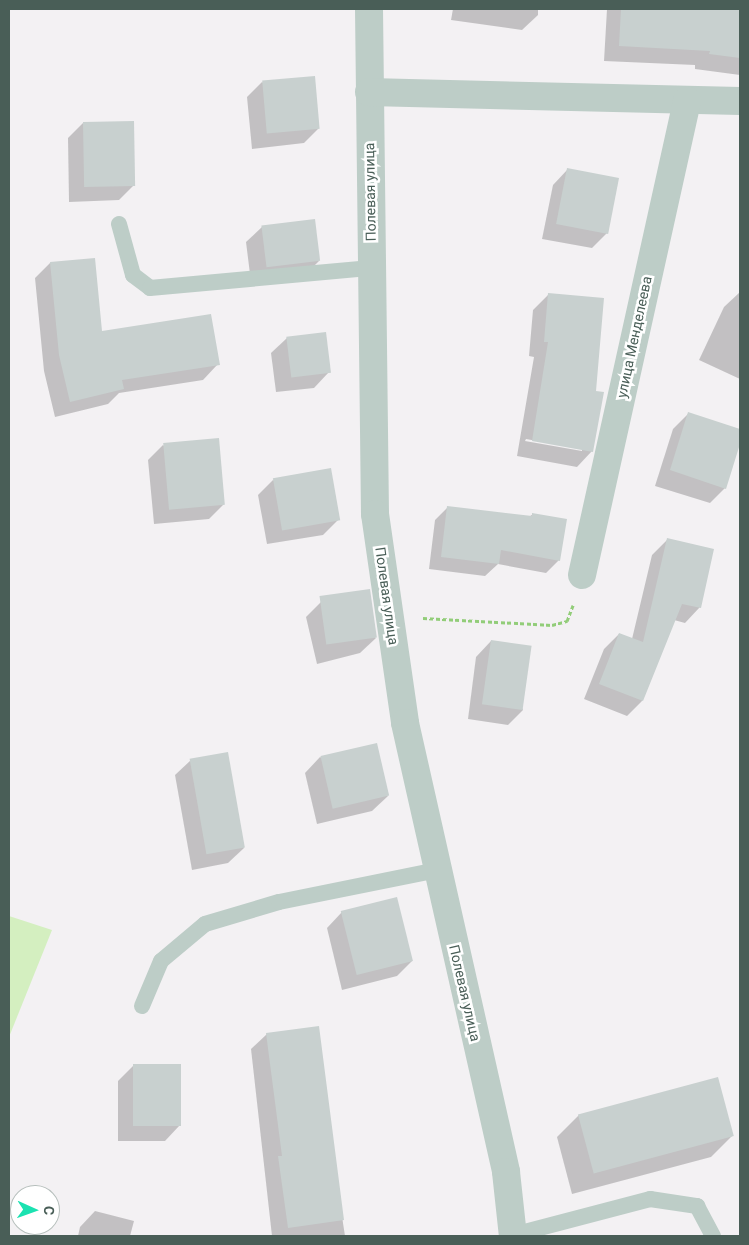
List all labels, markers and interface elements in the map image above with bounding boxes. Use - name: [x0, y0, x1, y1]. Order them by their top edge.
- street label: Полевая улица: [361, 143, 379, 241]
- street label: улица Менделеева: [613, 275, 655, 399]
- street label: Полевая улица: [372, 546, 402, 646]
- street label: Полевая улица: [446, 943, 484, 1043]
- north arrow: [10, 1185, 60, 1235]
- text: С: [41, 1206, 57, 1215]

